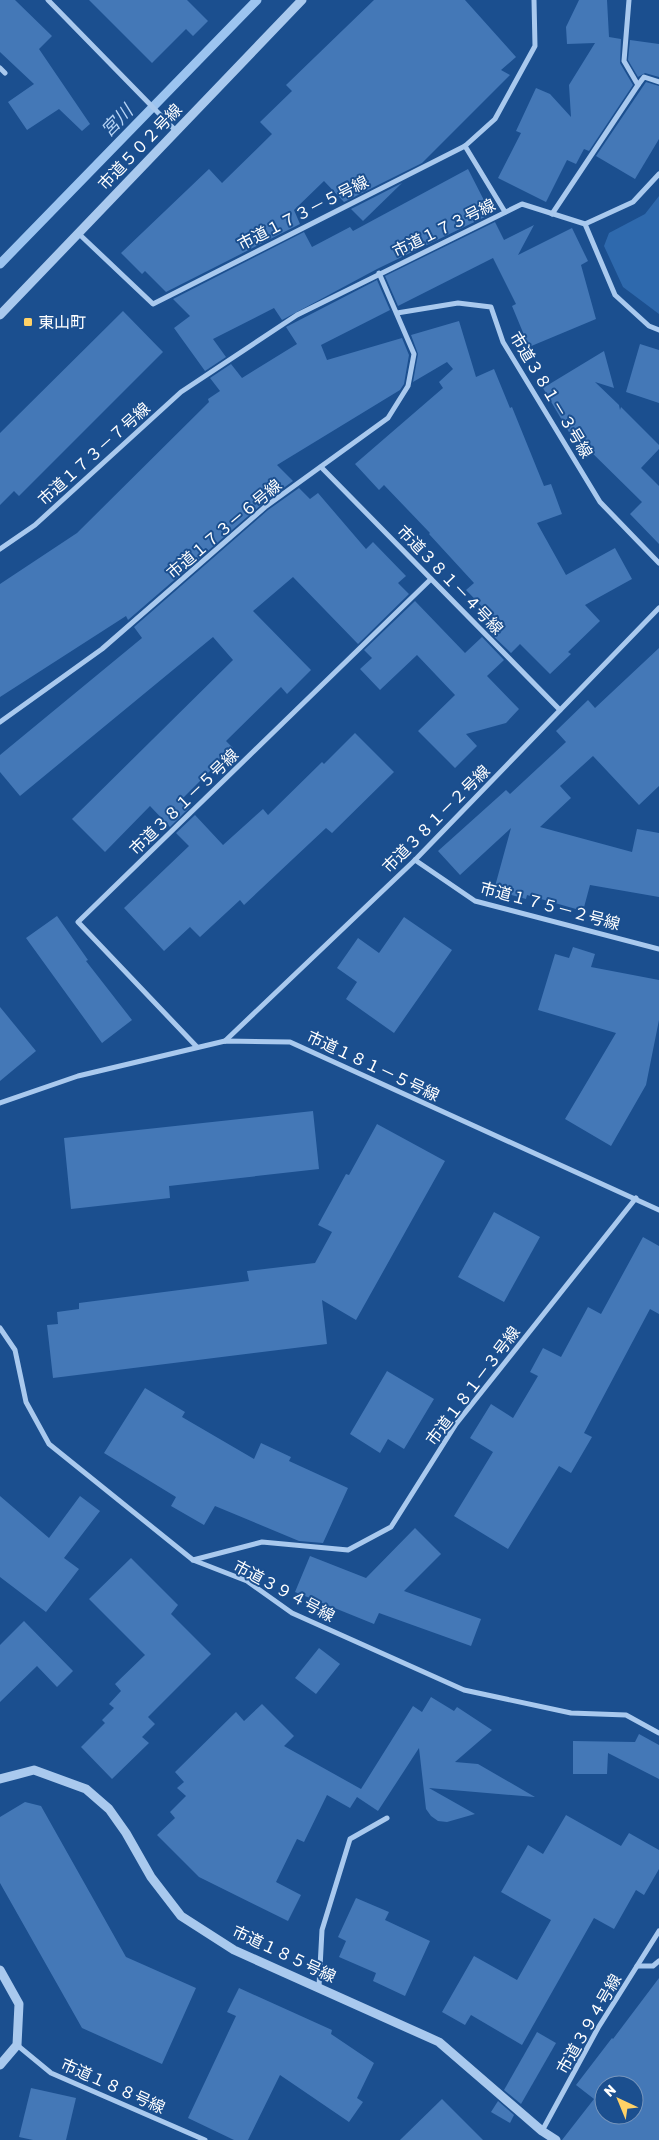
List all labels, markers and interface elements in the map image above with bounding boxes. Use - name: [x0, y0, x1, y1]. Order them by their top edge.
- water label: 宮川: [97, 99, 139, 142]
- street label: 市道５０２号線: [94, 100, 186, 194]
- street label: 市道１７３－５号線: [235, 172, 371, 254]
- street label: 市道１７３号線: [389, 195, 499, 261]
- place label: 東山町: [38, 313, 86, 332]
- marker: 東山町: [22, 316, 34, 328]
- street label: 市道３８１－３号線: [506, 328, 596, 462]
- street label: 市道１７３－７号線: [34, 399, 154, 509]
- street label: 市道１７３－６号線: [163, 475, 285, 583]
- street label: 市道３８１－４号線: [393, 522, 507, 638]
- street label: 市道３８１－５号線: [126, 745, 242, 859]
- street label: 市道３８１－２号線: [378, 761, 494, 877]
- street label: 市道１７５－２号線: [478, 878, 622, 934]
- street label: 市道１８１－５号線: [304, 1027, 442, 1105]
- street label: 市道１８１－３号線: [422, 1323, 524, 1449]
- street label: 市道３９４号線: [230, 1556, 338, 1626]
- street label: 市道１８５号線: [229, 1922, 339, 1986]
- street label: 市道３９４号線: [553, 1971, 625, 2077]
- street label: 市道１８８号線: [58, 2055, 168, 2117]
- north arrow: [594, 2075, 644, 2125]
- text: N: [601, 2081, 620, 2101]

